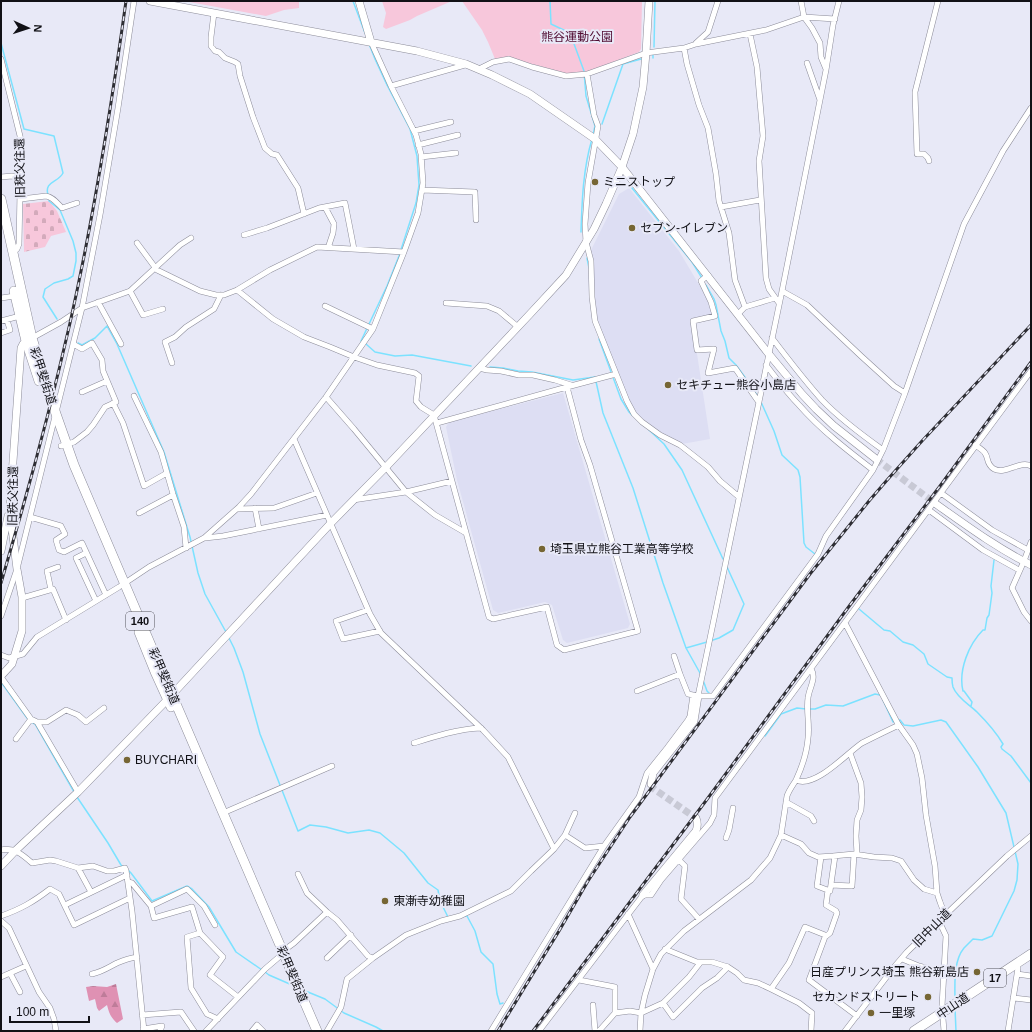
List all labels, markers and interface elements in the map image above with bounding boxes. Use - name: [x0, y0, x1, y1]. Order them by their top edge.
- north arrow: [8, 8, 48, 48]
- text: N: [32, 24, 44, 33]
- park label: 熊谷運動公園: [541, 30, 613, 44]
- street label: 旧秩父往還: [12, 138, 28, 198]
- place label: ミニストップ: [603, 175, 675, 189]
- marker: ミニストップ: [590, 177, 600, 187]
- place label: セブン-イレブン: [640, 221, 728, 235]
- marker: セブン-イレブン: [627, 223, 637, 233]
- street label: 彩甲斐街道: [27, 345, 59, 407]
- place label: セキチュー熊谷小島店: [676, 378, 796, 392]
- marker: セキチュー熊谷小島店: [663, 380, 673, 390]
- street label: 旧秩父往還: [5, 466, 21, 526]
- place label: 埼玉県立熊谷工業高等学校: [550, 542, 694, 556]
- marker: 埼玉県立熊谷工業高等学校: [537, 544, 547, 554]
- road number: 140: [126, 612, 154, 630]
- street label: 彩甲斐街道: [146, 646, 182, 706]
- place label: BUYCHARI: [135, 753, 197, 767]
- marker: BUYCHARI: [122, 755, 132, 765]
- place label: 東漸寺幼稚園: [393, 894, 465, 908]
- marker: 東漸寺幼稚園: [380, 896, 390, 906]
- street label: 旧中山道: [910, 906, 954, 950]
- street label: 彩甲斐街道: [274, 944, 310, 1004]
- place label: 日産プリンス埼玉 熊谷新島店: [810, 965, 969, 979]
- marker: 日産プリンス埼玉 熊谷新島店: [972, 967, 982, 977]
- road number: 17: [984, 969, 1006, 987]
- place label: セカンドストリート: [812, 990, 920, 1004]
- street label: 中山道: [934, 990, 972, 1022]
- marker: セカンドストリート: [923, 992, 933, 1002]
- scale bar: [10, 998, 89, 1024]
- text: 100 m: [16, 1005, 49, 1019]
- place label: 一里塚: [879, 1006, 915, 1020]
- marker: 一里塚: [866, 1008, 876, 1018]

